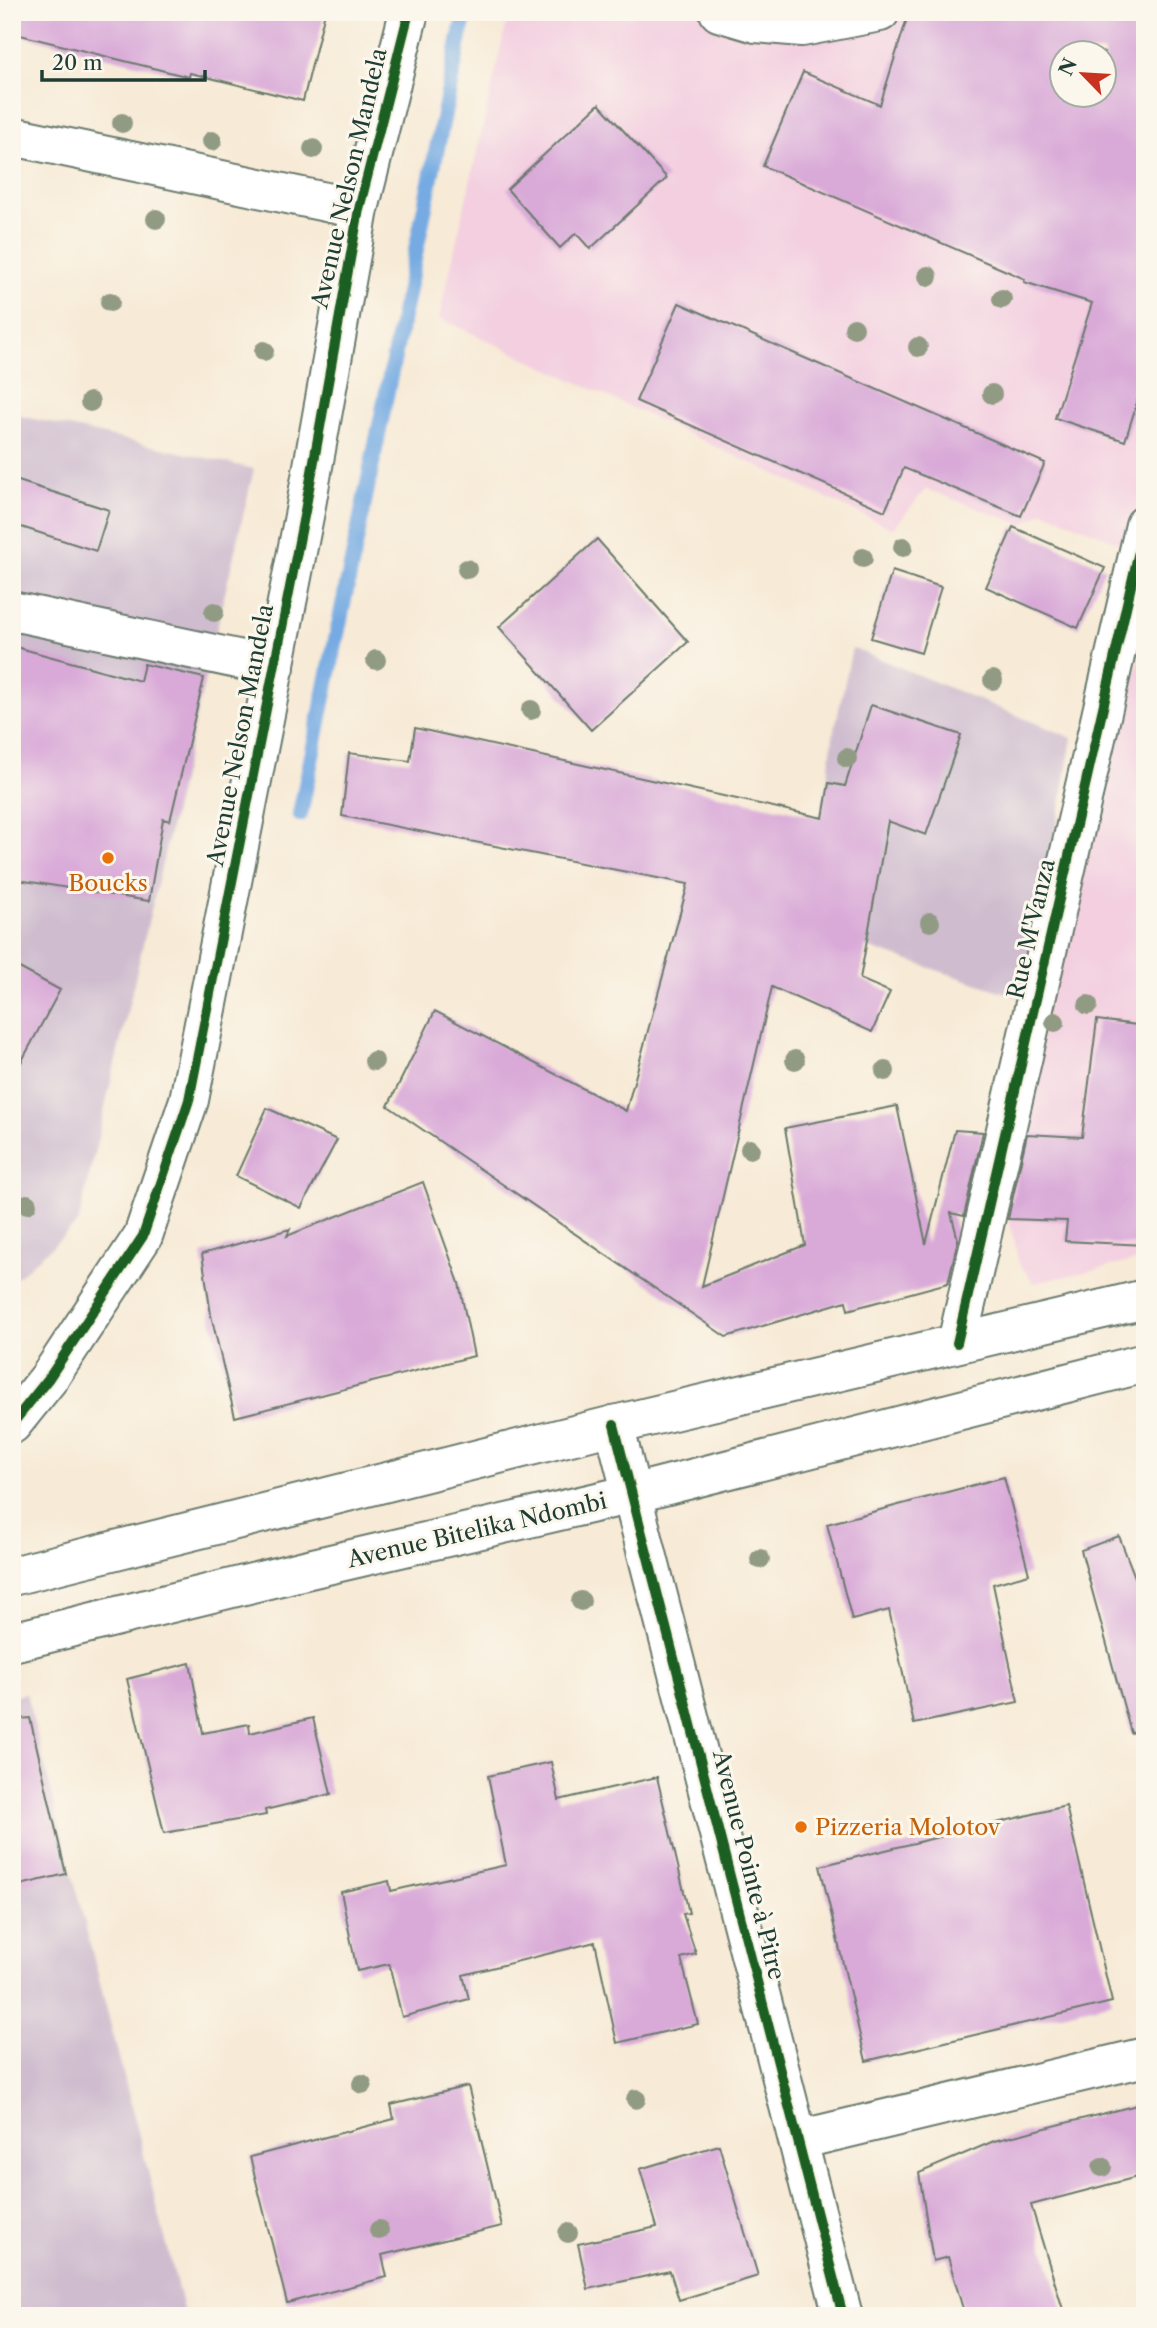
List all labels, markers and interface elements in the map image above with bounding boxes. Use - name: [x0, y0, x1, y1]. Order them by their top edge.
- scale bar: [42, 38, 205, 82]
- north arrow: [1048, 38, 1118, 108]
- street label: Avenue Nelson Mandela: [305, 44, 393, 312]
- text: 20 m: [52, 50, 103, 75]
- text: N: [1054, 55, 1082, 79]
- street label: Avenue Nelson Mandela: [201, 601, 279, 869]
- marker: Boucks: [100, 850, 116, 866]
- street label: Rue M'Vanza: [1001, 855, 1061, 1002]
- place label: Boucks: [68, 869, 148, 897]
- street label: Avenue Bitelika Ndombi: [344, 1487, 609, 1574]
- street label: Avenue Pointe à Pitre: [707, 1746, 791, 1983]
- place label: Pizzeria Molotov: [815, 1813, 1001, 1841]
- marker: Pizzeria Molotov: [793, 1819, 809, 1835]

